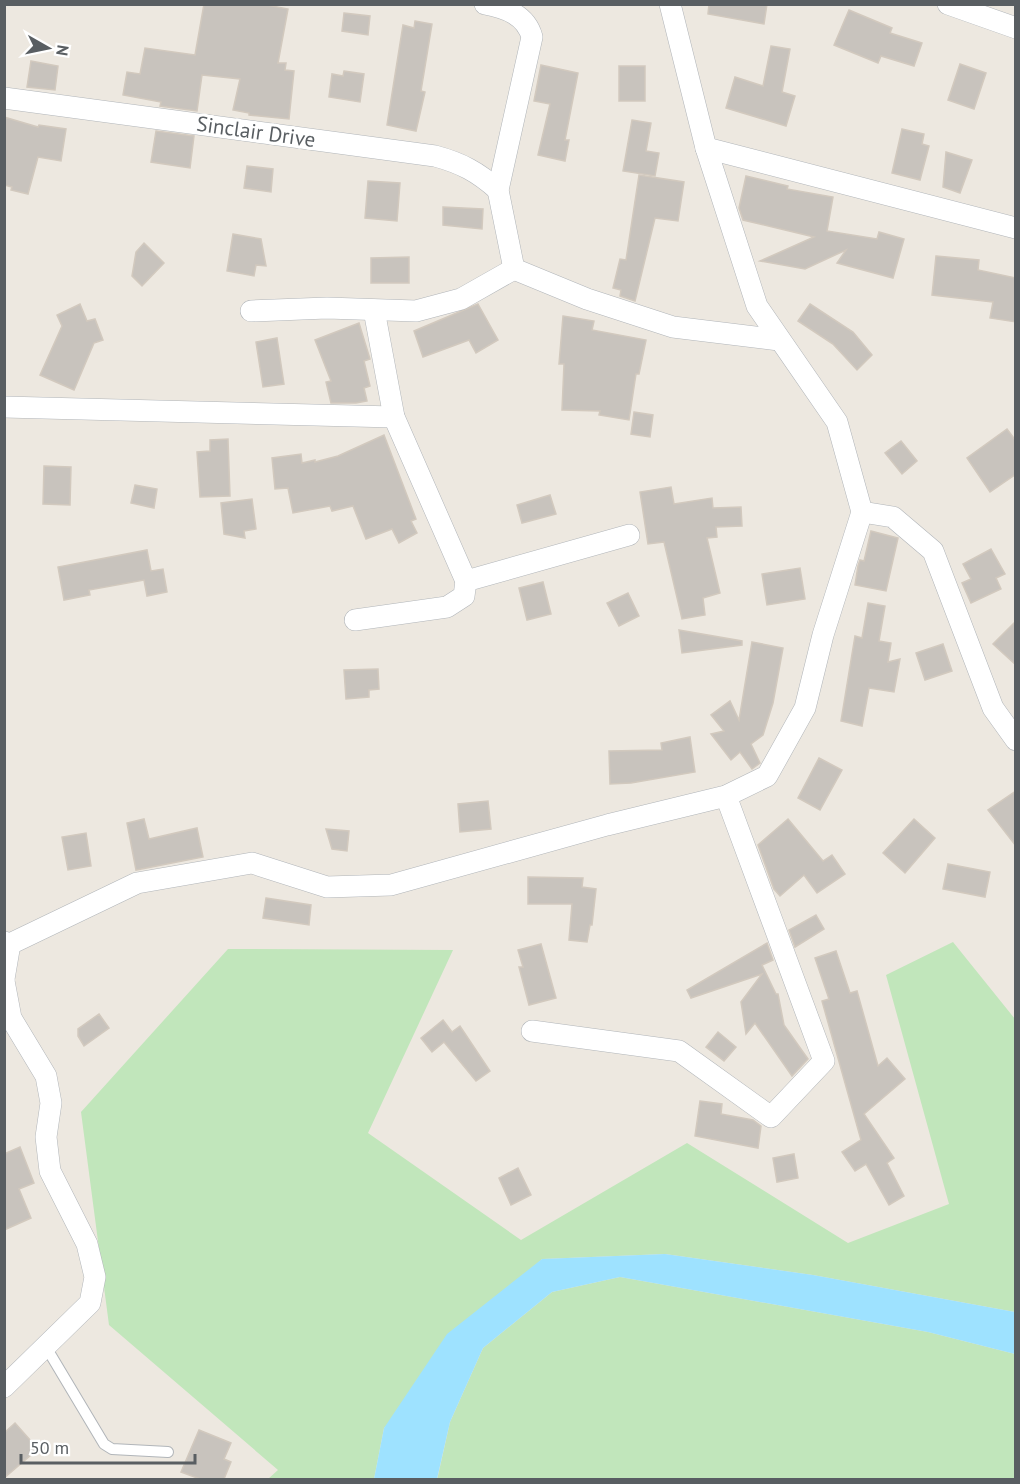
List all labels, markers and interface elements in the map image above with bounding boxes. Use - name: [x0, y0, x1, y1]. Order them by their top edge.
- north arrow: [18, 18, 78, 78]
- text: N: [52, 44, 74, 57]
- street label: Sinclair Drive: [195, 110, 317, 153]
- scale bar: [21, 1427, 195, 1465]
- text: 50 m: [30, 1436, 69, 1459]

